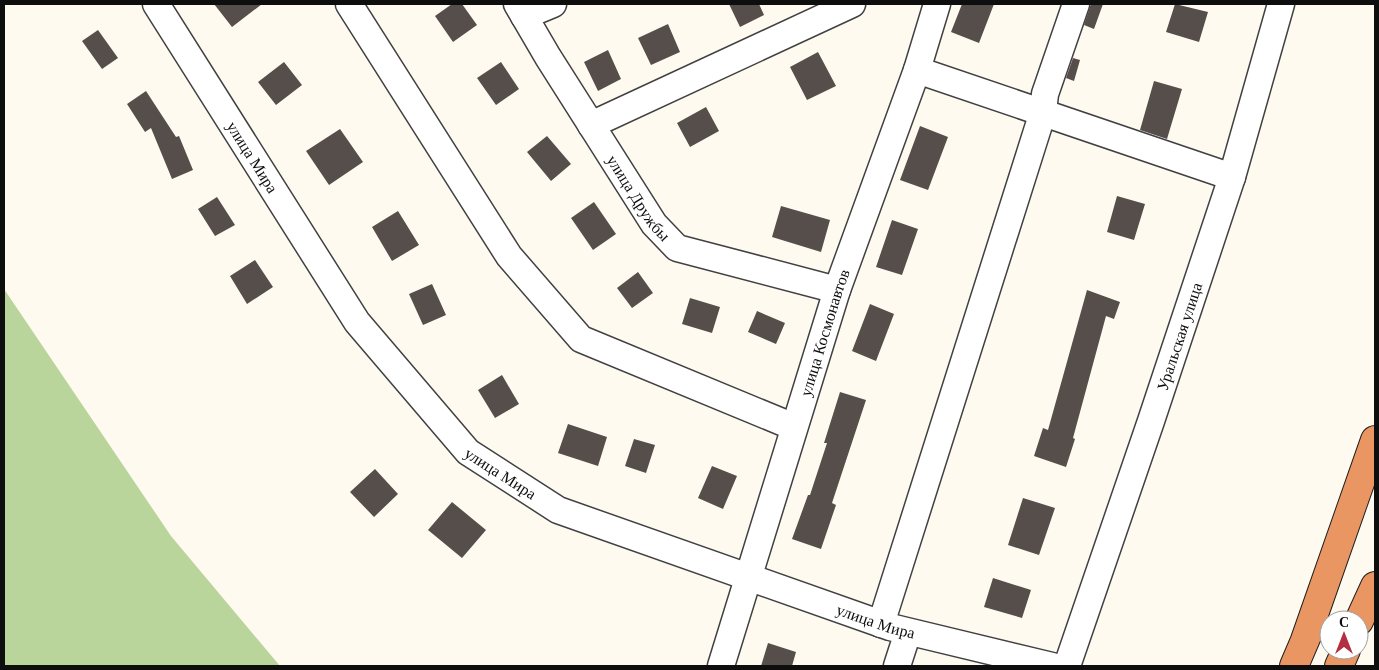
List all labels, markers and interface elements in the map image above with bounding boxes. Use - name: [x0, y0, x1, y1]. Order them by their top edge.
- street label: улица Мира: [223, 118, 282, 196]
- street label: улица Дружбы: [603, 152, 674, 244]
- street label: улица Космонавтов: [796, 266, 853, 398]
- street label: Уральская улица: [1153, 280, 1205, 393]
- street label: улица Мира: [461, 444, 539, 502]
- street label: улица Мира: [834, 600, 917, 641]
- north arrow: [1319, 610, 1369, 660]
- text: С: [1339, 615, 1349, 630]

